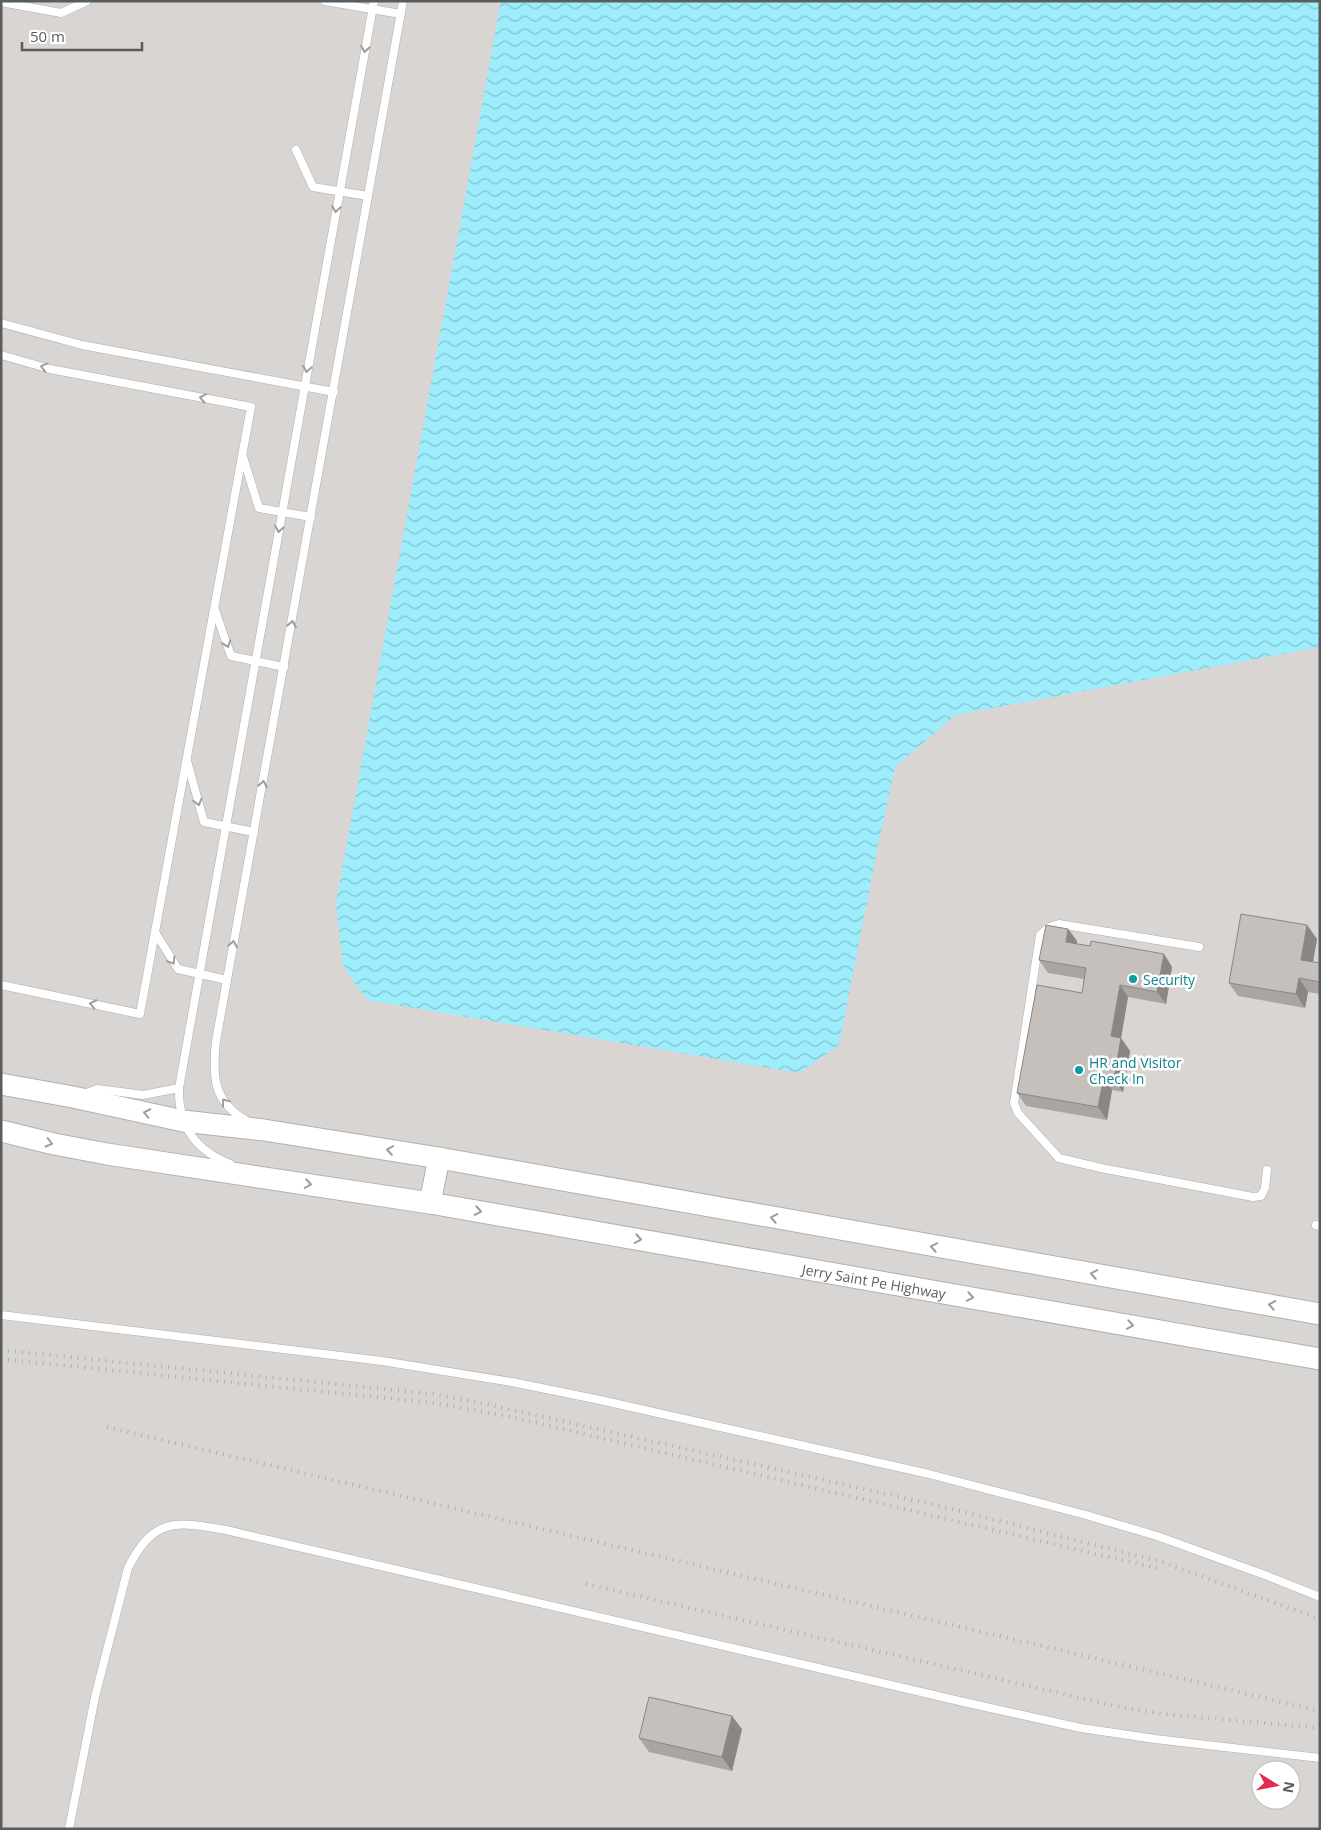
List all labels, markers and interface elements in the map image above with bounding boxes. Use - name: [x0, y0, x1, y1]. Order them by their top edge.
- scale bar: [22, 20, 142, 52]
- text: 50 m: [30, 26, 65, 46]
- one-way arrow: [360, 45, 371, 54]
- one-way arrow: [332, 205, 342, 214]
- one-way arrow: [40, 362, 48, 372]
- one-way arrow: [303, 365, 313, 373]
- one-way arrow: [199, 394, 207, 404]
- one-way arrow: [275, 525, 285, 534]
- one-way arrow: [286, 620, 296, 629]
- one-way arrow: [221, 640, 231, 648]
- one-way arrow: [257, 780, 267, 789]
- one-way arrow: [192, 797, 203, 806]
- one-way arrow: [228, 940, 238, 948]
- one-way arrow: [166, 955, 176, 964]
- place label: Security: [1143, 970, 1196, 989]
- marker: Security: [1127, 973, 1139, 985]
- one-way arrow: [88, 999, 97, 1010]
- place label: HR and Visitor Check In: [1089, 1053, 1182, 1088]
- marker: HR and Visitor Check In: [1073, 1064, 1085, 1076]
- one-way arrow: [222, 1098, 231, 1108]
- one-way arrow: [142, 1108, 151, 1119]
- one-way arrow: [44, 1137, 53, 1148]
- one-way arrow: [386, 1146, 395, 1156]
- one-way arrow: [304, 1178, 312, 1189]
- one-way arrow: [474, 1206, 482, 1216]
- one-way arrow: [770, 1214, 779, 1224]
- one-way arrow: [634, 1234, 642, 1244]
- one-way arrow: [930, 1242, 939, 1252]
- street label: Jerry Saint Pe Highway: [799, 1259, 948, 1303]
- one-way arrow: [1090, 1270, 1099, 1280]
- one-way arrow: [966, 1292, 975, 1302]
- one-way arrow: [1267, 1301, 1276, 1311]
- one-way arrow: [1126, 1320, 1135, 1330]
- north arrow: [1251, 1760, 1301, 1810]
- text: N: [1279, 1780, 1300, 1795]

